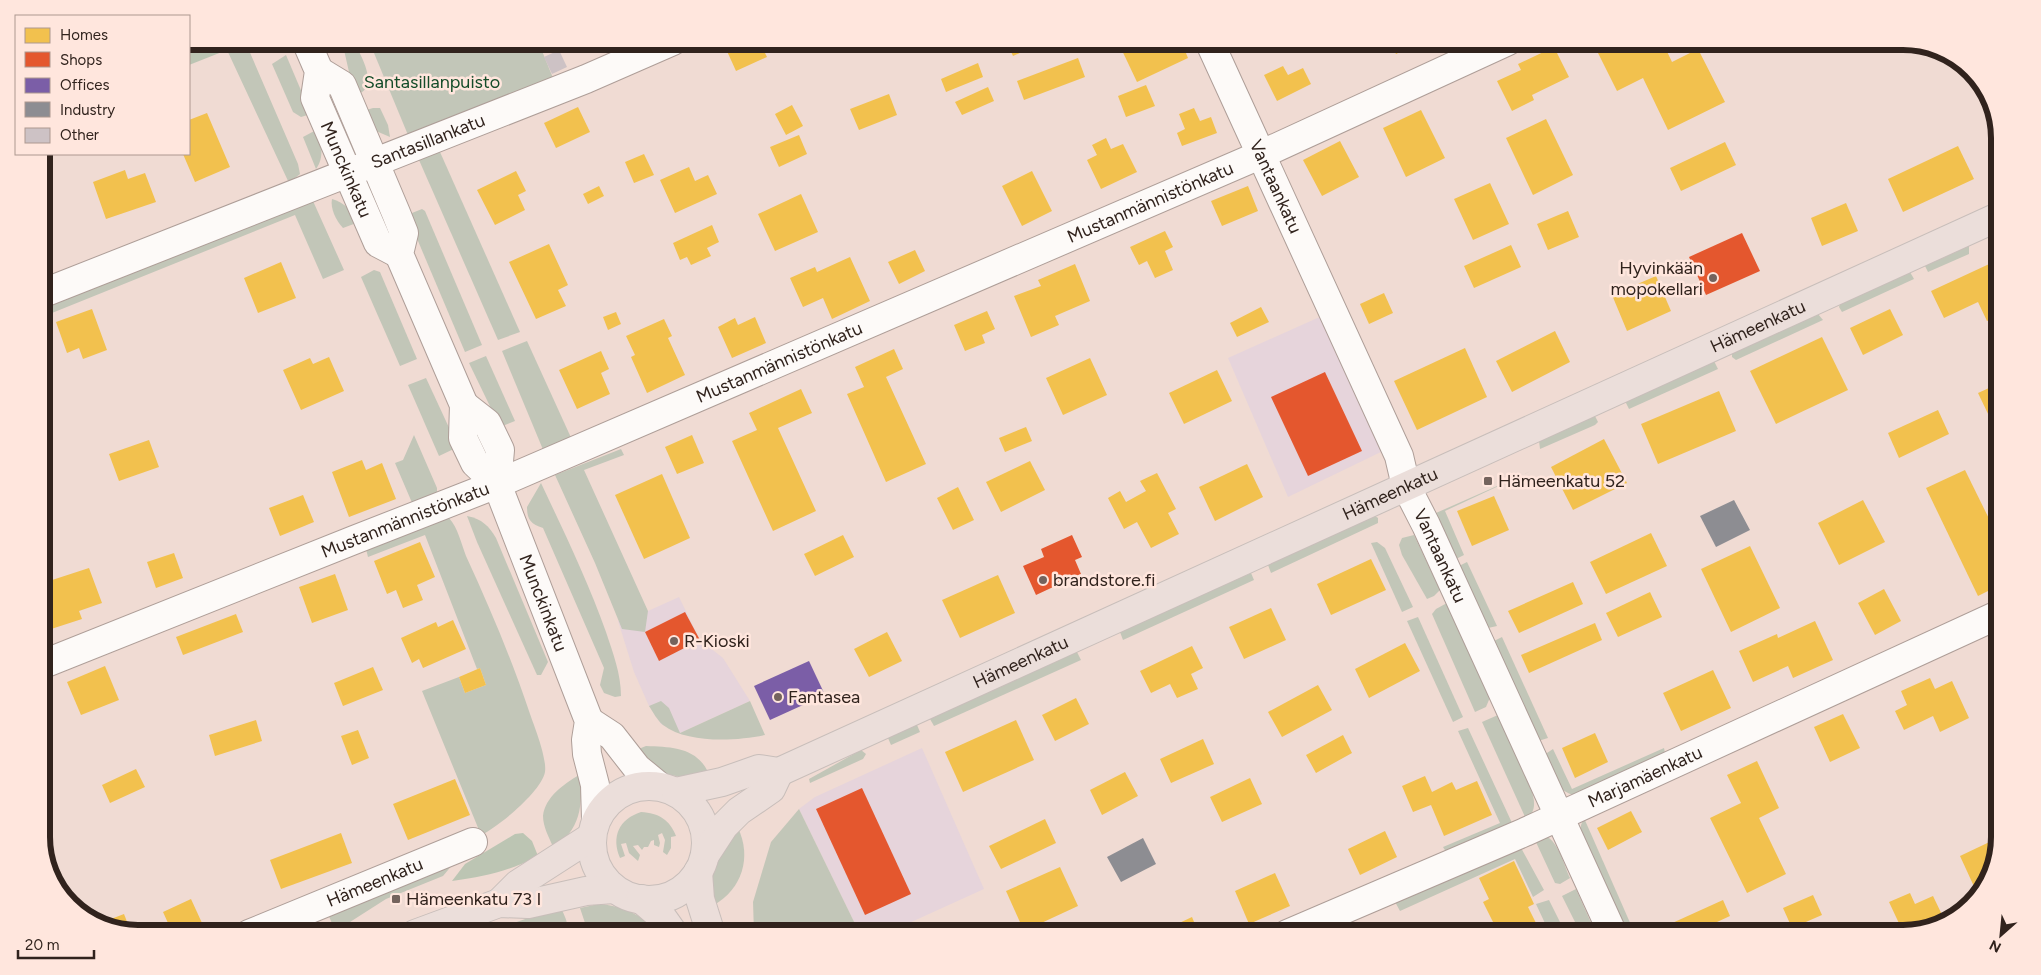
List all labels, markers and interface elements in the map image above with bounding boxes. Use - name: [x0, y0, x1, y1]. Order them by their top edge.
- legend: [15, 15, 190, 155]
- text: Homes: [60, 26, 108, 44]
- text: Shops: [60, 51, 102, 69]
- park label: Santasillanpuisto: [364, 71, 500, 93]
- text: Offices: [60, 76, 110, 94]
- text: Industry: [60, 101, 115, 119]
- street label: Santasillankatu: [368, 109, 488, 174]
- street label: Munckinkatu: [316, 118, 377, 221]
- text: Other: [60, 126, 99, 144]
- street label: Vantaankatu: [1245, 136, 1307, 237]
- street label: Mustanmännistönkatu: [1064, 157, 1237, 248]
- place label: Hyvinkään mopokellari: [1610, 257, 1703, 300]
- marker: Hyvinkään mopokellari: [1707, 272, 1719, 284]
- street label: Hämeenkatu: [1707, 295, 1809, 358]
- street label: Mustanmännistönkatu: [693, 317, 866, 408]
- street label: Hämeenkatu: [1339, 463, 1441, 525]
- place label: Hämeenkatu 52: [1498, 470, 1625, 492]
- marker: Hämeenkatu 52: [1482, 475, 1494, 487]
- street label: Mustanmännistönkatu: [318, 477, 492, 563]
- street label: Vantaankatu: [1409, 505, 1471, 606]
- street label: Munckinkatu: [514, 551, 572, 655]
- place label: brandstore.fi: [1053, 569, 1155, 591]
- marker: brandstore.fi: [1037, 574, 1049, 586]
- place label: R-Kioski: [684, 630, 750, 652]
- street label: Hämeenkatu: [969, 631, 1072, 693]
- marker: R-Kioski: [668, 635, 680, 647]
- place label: Fantasea: [788, 686, 860, 708]
- marker: Fantasea: [772, 691, 784, 703]
- street label: Marjamäenkatu: [1584, 741, 1706, 813]
- street label: Hämeenkatu: [323, 853, 426, 912]
- place label: Hämeenkatu 73 I: [406, 888, 542, 910]
- marker: Hämeenkatu 73 I: [390, 893, 402, 905]
- north arrow: [1976, 910, 2026, 960]
- scale bar: [18, 928, 94, 960]
- text: 20 m: [25, 936, 59, 954]
- text: N: [1987, 936, 2004, 956]

